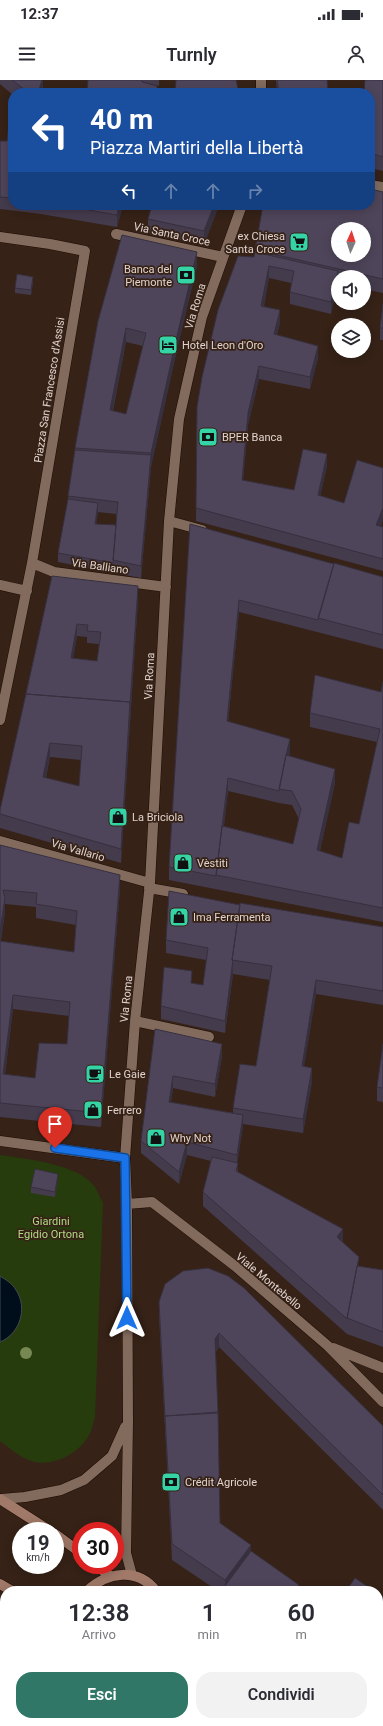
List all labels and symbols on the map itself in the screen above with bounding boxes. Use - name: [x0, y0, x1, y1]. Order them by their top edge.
- street label: Via Santa Croce: [132, 220, 212, 249]
- north arrow: [331, 222, 371, 262]
- place label: ex Chiesa Santa Croce: [225, 230, 285, 256]
- supermarket icon: ex Chiesa Santa Croce: [288, 231, 310, 253]
- place label: Banca del Piemonte: [124, 263, 172, 289]
- bank icon: Banca del Piemonte: [175, 264, 197, 286]
- street label: Via Roma: [182, 282, 209, 331]
- street label: Piazza San Francesco d'Assisi: [32, 316, 67, 464]
- hotel icon: Hotel Leon d'Oro: [157, 334, 179, 356]
- place label: Hotel Leon d'Oro: [182, 339, 263, 352]
- bank icon: BPER Banca: [197, 426, 219, 448]
- place label: BPER Banca: [222, 431, 282, 444]
- street label: Via Balliano: [71, 556, 129, 577]
- street label: Via Roma: [142, 652, 157, 700]
- shop icon: La Briciola: [107, 806, 129, 828]
- place label: La Briciola: [132, 811, 183, 824]
- street label: Via Vallario: [50, 837, 106, 864]
- shop icon: Vèstiti: [172, 852, 194, 874]
- place label: Vèstiti: [197, 857, 228, 870]
- shop icon: Ima Ferramenta: [168, 906, 190, 928]
- place label: Ima Ferramenta: [193, 911, 271, 924]
- street label: Via Roma: [118, 975, 135, 1023]
- cafe icon: Le Gaie: [84, 1063, 106, 1085]
- place label: Le Gaie: [109, 1068, 146, 1081]
- shop icon: Ferrero: [82, 1099, 104, 1121]
- place label: Ferrero: [107, 1104, 142, 1117]
- pin: [38, 1107, 72, 1148]
- shop icon: Why Not: [145, 1127, 167, 1149]
- place label: Why Not: [170, 1132, 212, 1145]
- park label: Giardini Egidio Ortona: [18, 1215, 84, 1241]
- street label: Viale Montebello: [233, 1250, 304, 1313]
- position arrow: [106, 1297, 148, 1339]
- bank icon: Crédit Agricole: [160, 1471, 182, 1493]
- place label: Crédit Agricole: [185, 1476, 257, 1489]
- speed limit sign: 30: [72, 1522, 124, 1574]

